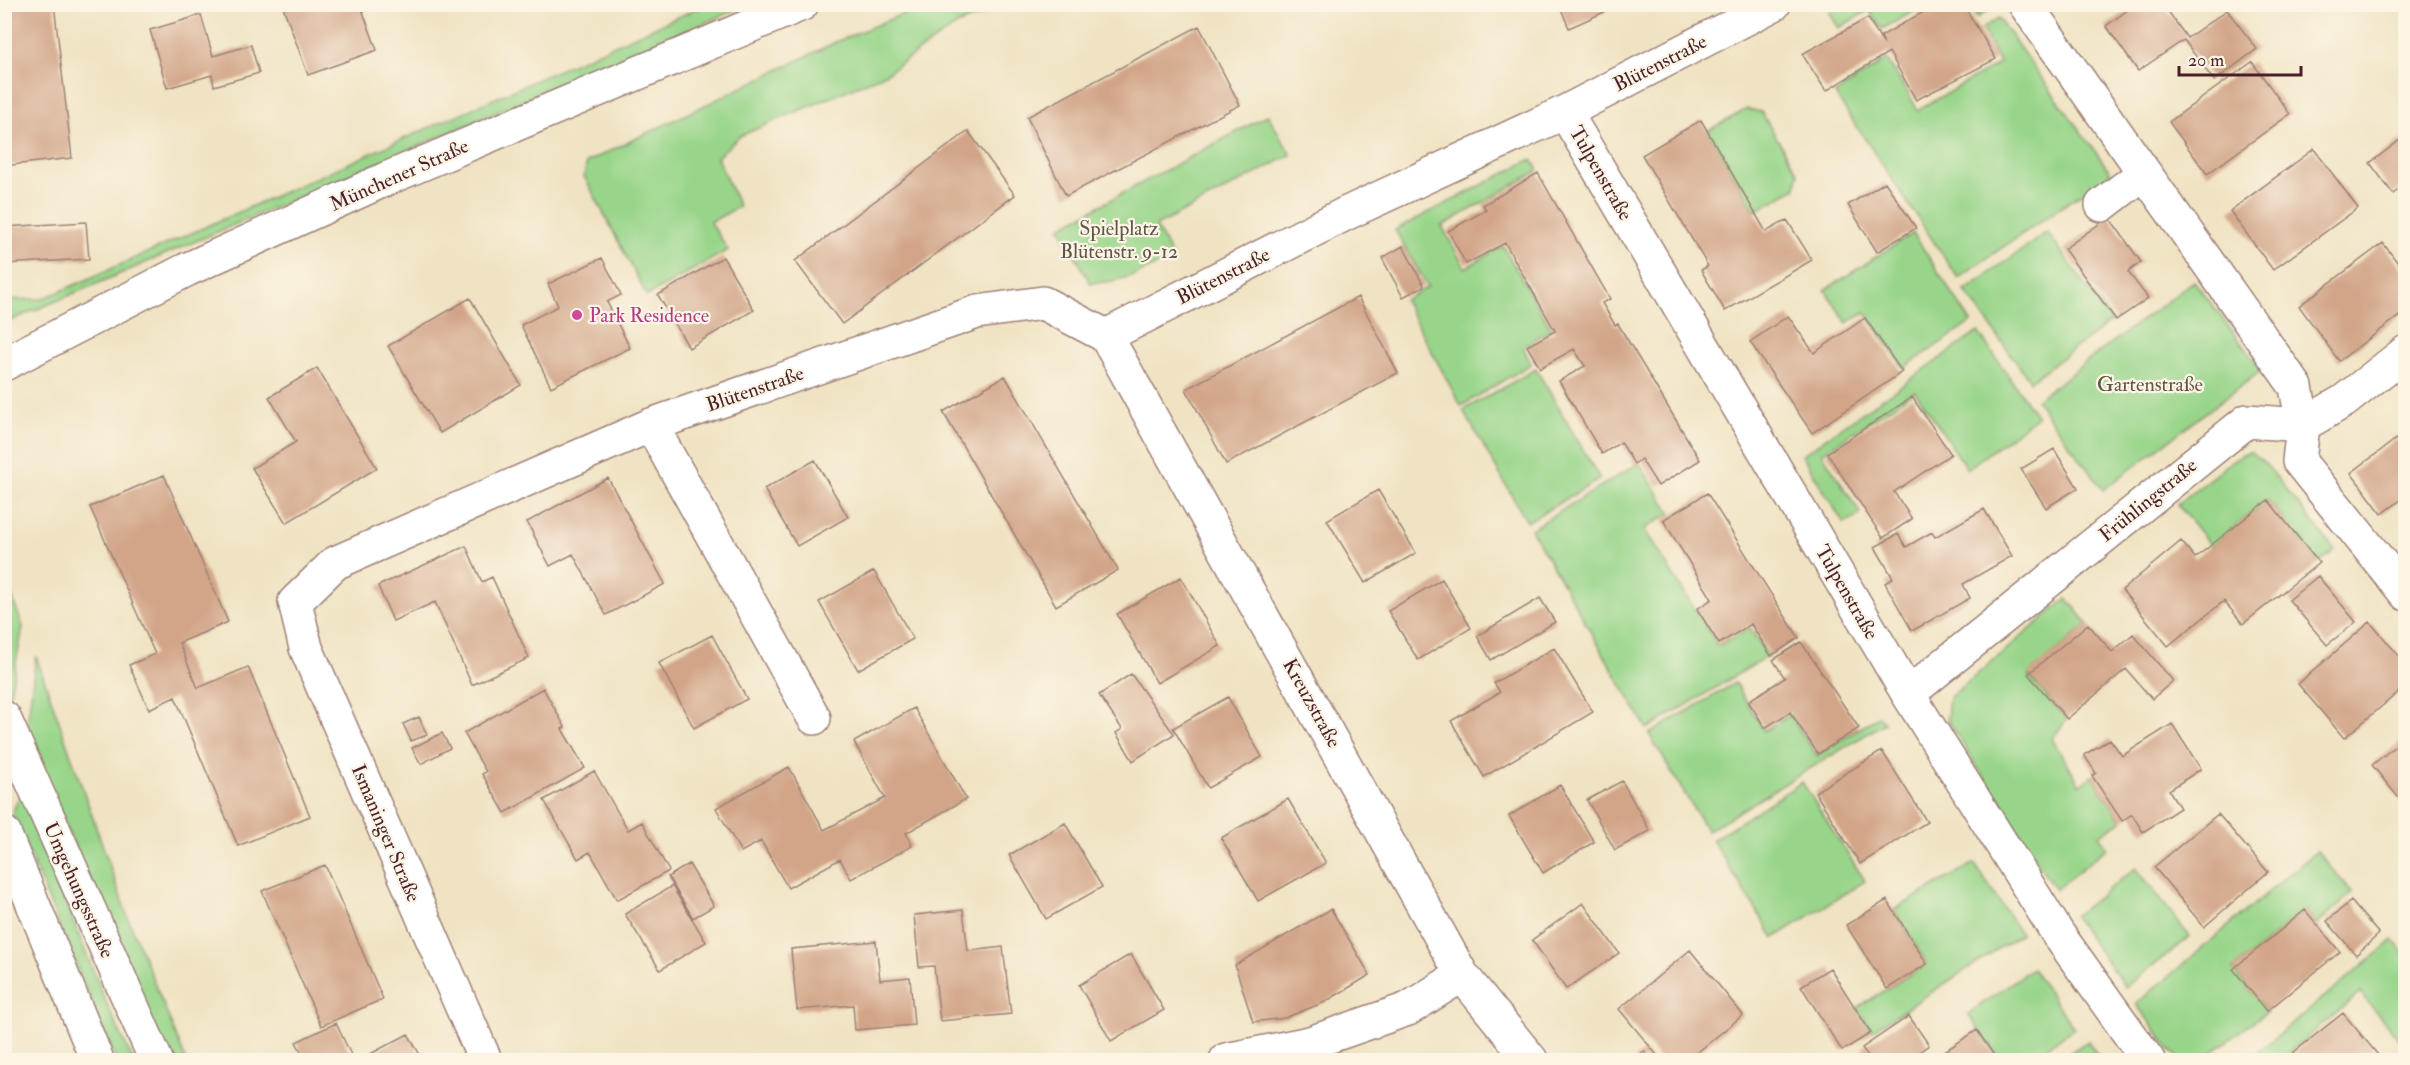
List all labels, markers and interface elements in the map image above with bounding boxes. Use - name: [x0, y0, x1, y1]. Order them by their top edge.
- street label: Blütenstraße: [1609, 29, 1711, 97]
- scale bar: [2179, 39, 2300, 77]
- text: 20 m: [2188, 49, 2224, 72]
- street label: Tulpenstraße: [1563, 121, 1638, 225]
- street label: Münchener Straße: [326, 133, 472, 217]
- park label: Spielplatz Blütenstr. 9-12: [1060, 216, 1178, 264]
- street label: Blütenstraße: [1172, 242, 1274, 310]
- place label: Park Residence: [589, 303, 709, 328]
- marker: Park Residence: [570, 308, 584, 322]
- street label: Blütenstraße: [703, 361, 807, 417]
- park label: Gartenstraße: [2097, 372, 2203, 397]
- street label: Frühlingstraße: [2094, 453, 2202, 547]
- street label: Tulpenstraße: [1809, 540, 1884, 644]
- street label: Kreuzstraße: [1277, 654, 1347, 752]
- street label: Ismaninger Straße: [346, 760, 426, 906]
- street label: Umgehungsstraße: [38, 818, 120, 962]

